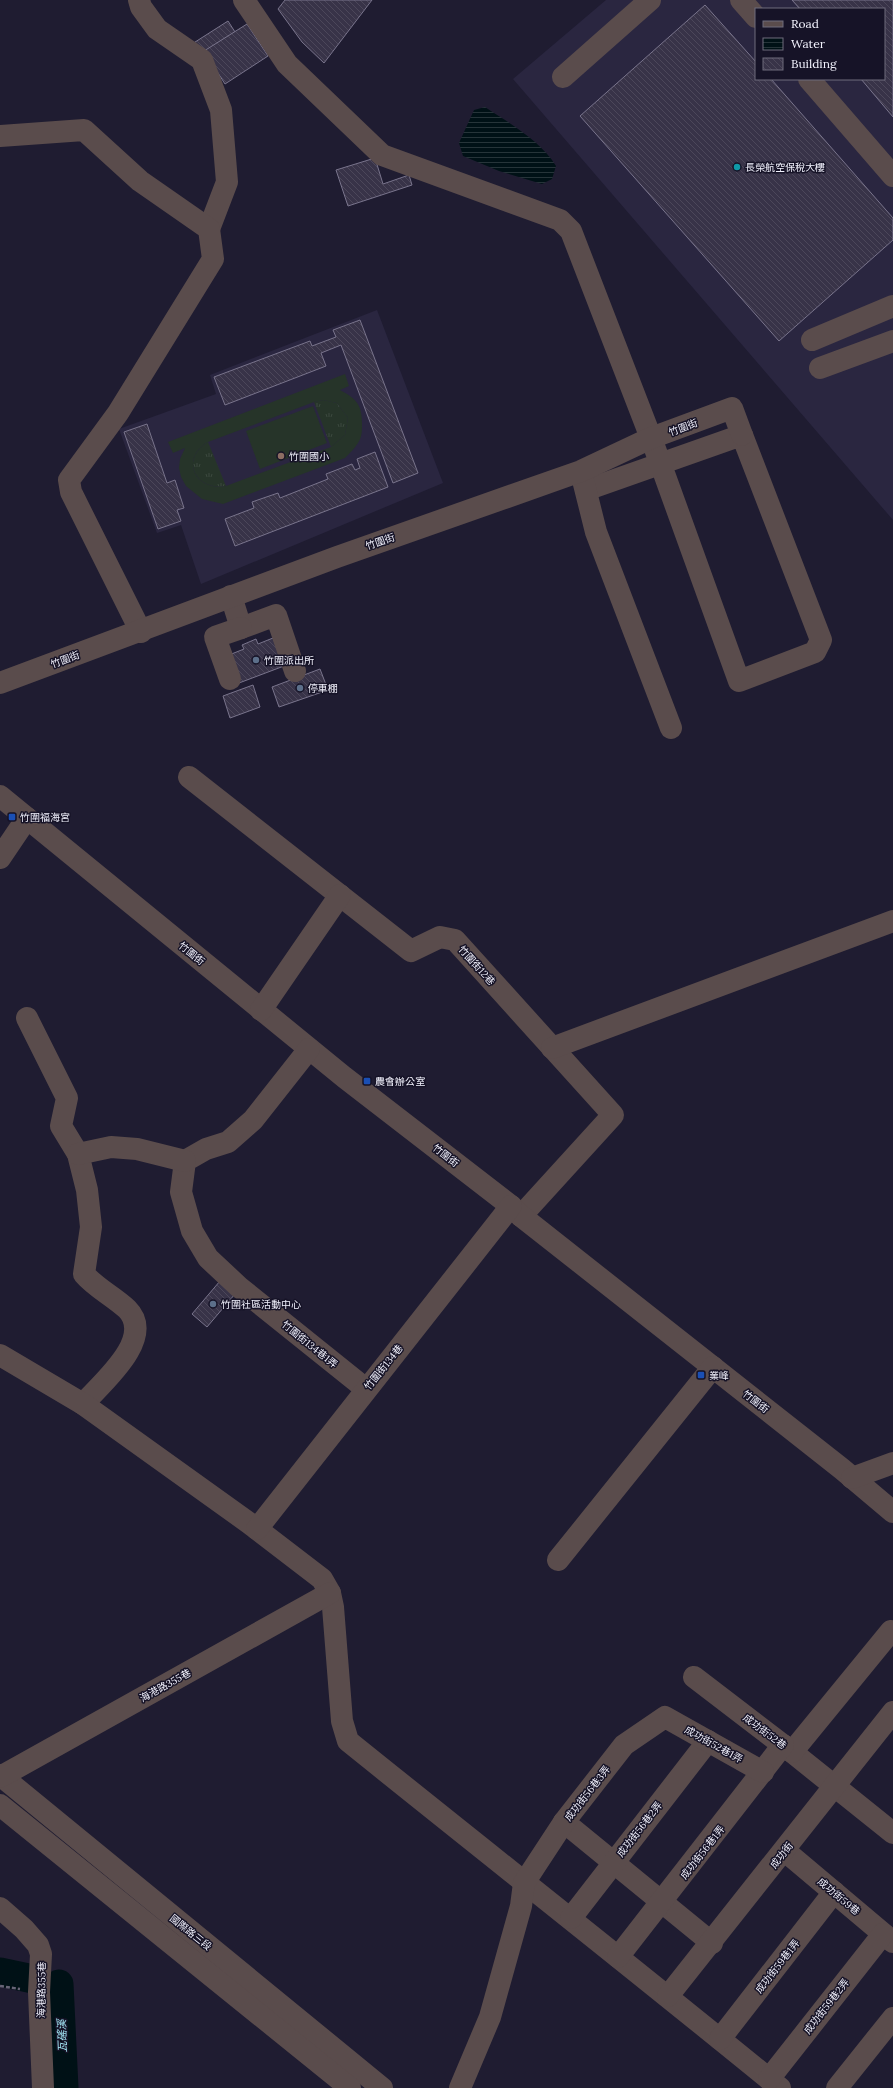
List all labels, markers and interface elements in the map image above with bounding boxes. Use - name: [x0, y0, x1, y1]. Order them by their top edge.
- legend: [755, 8, 885, 80]
- text: Road: [791, 16, 819, 31]
- text: Water: [791, 36, 826, 51]
- text: Building: [791, 56, 837, 71]
- place label: 長榮航空保稅大樓: [745, 161, 825, 174]
- marker: 長榮航空保稅大樓: [732, 162, 742, 172]
- street label: 竹圍街: [667, 416, 699, 439]
- place label: 竹圍國小: [289, 450, 329, 463]
- marker: 竹圍國小: [276, 451, 286, 461]
- street label: 竹圍街: [364, 530, 396, 553]
- street label: 竹圍街: [49, 648, 81, 671]
- place label: 竹圍派出所: [264, 654, 314, 667]
- marker: 竹圍派出所: [251, 655, 261, 665]
- place label: 停車棚: [308, 682, 338, 695]
- marker: 停車棚: [295, 683, 305, 693]
- place label: 竹圍福海宮: [20, 811, 70, 824]
- marker: 竹圍福海宮: [7, 812, 17, 822]
- street label: 竹圍街: [176, 939, 207, 968]
- street label: 竹圍街12巷: [455, 943, 498, 988]
- place label: 農會辦公室: [375, 1075, 425, 1088]
- marker: 農會辦公室: [362, 1076, 372, 1086]
- street label: 竹圍街: [430, 1141, 462, 1170]
- place label: 竹圍社區活動中心: [221, 1298, 301, 1311]
- marker: 竹圍社區活動中心: [208, 1299, 218, 1309]
- street label: 竹圍街134巷1弄: [279, 1318, 340, 1371]
- street label: 竹圍街134巷: [361, 1342, 406, 1393]
- place label: 業峰: [709, 1369, 729, 1382]
- marker: 業峰: [696, 1370, 706, 1380]
- street label: 竹圍街: [740, 1387, 772, 1416]
- street label: 海港路355巷: [137, 1666, 193, 1705]
- street label: 成功街52巷: [740, 1711, 789, 1752]
- street label: 成功街52巷1弄: [682, 1723, 745, 1766]
- street label: 成功街56巷3弄: [562, 1763, 613, 1824]
- street label: 成功街56巷2弄: [614, 1799, 665, 1860]
- street label: 成功街56巷1弄: [677, 1823, 727, 1882]
- street label: 成功街: [767, 1839, 796, 1871]
- street label: 成功街59巷: [815, 1875, 862, 1918]
- street label: 國際路三段: [167, 1912, 214, 1953]
- street label: 成功街59巷1弄: [752, 1937, 802, 1996]
- street label: 海港路355巷: [35, 1962, 48, 2018]
- street label: 成功街59巷2弄: [801, 1976, 852, 2037]
- water label: 瓦磘溪: [54, 2017, 70, 2053]

